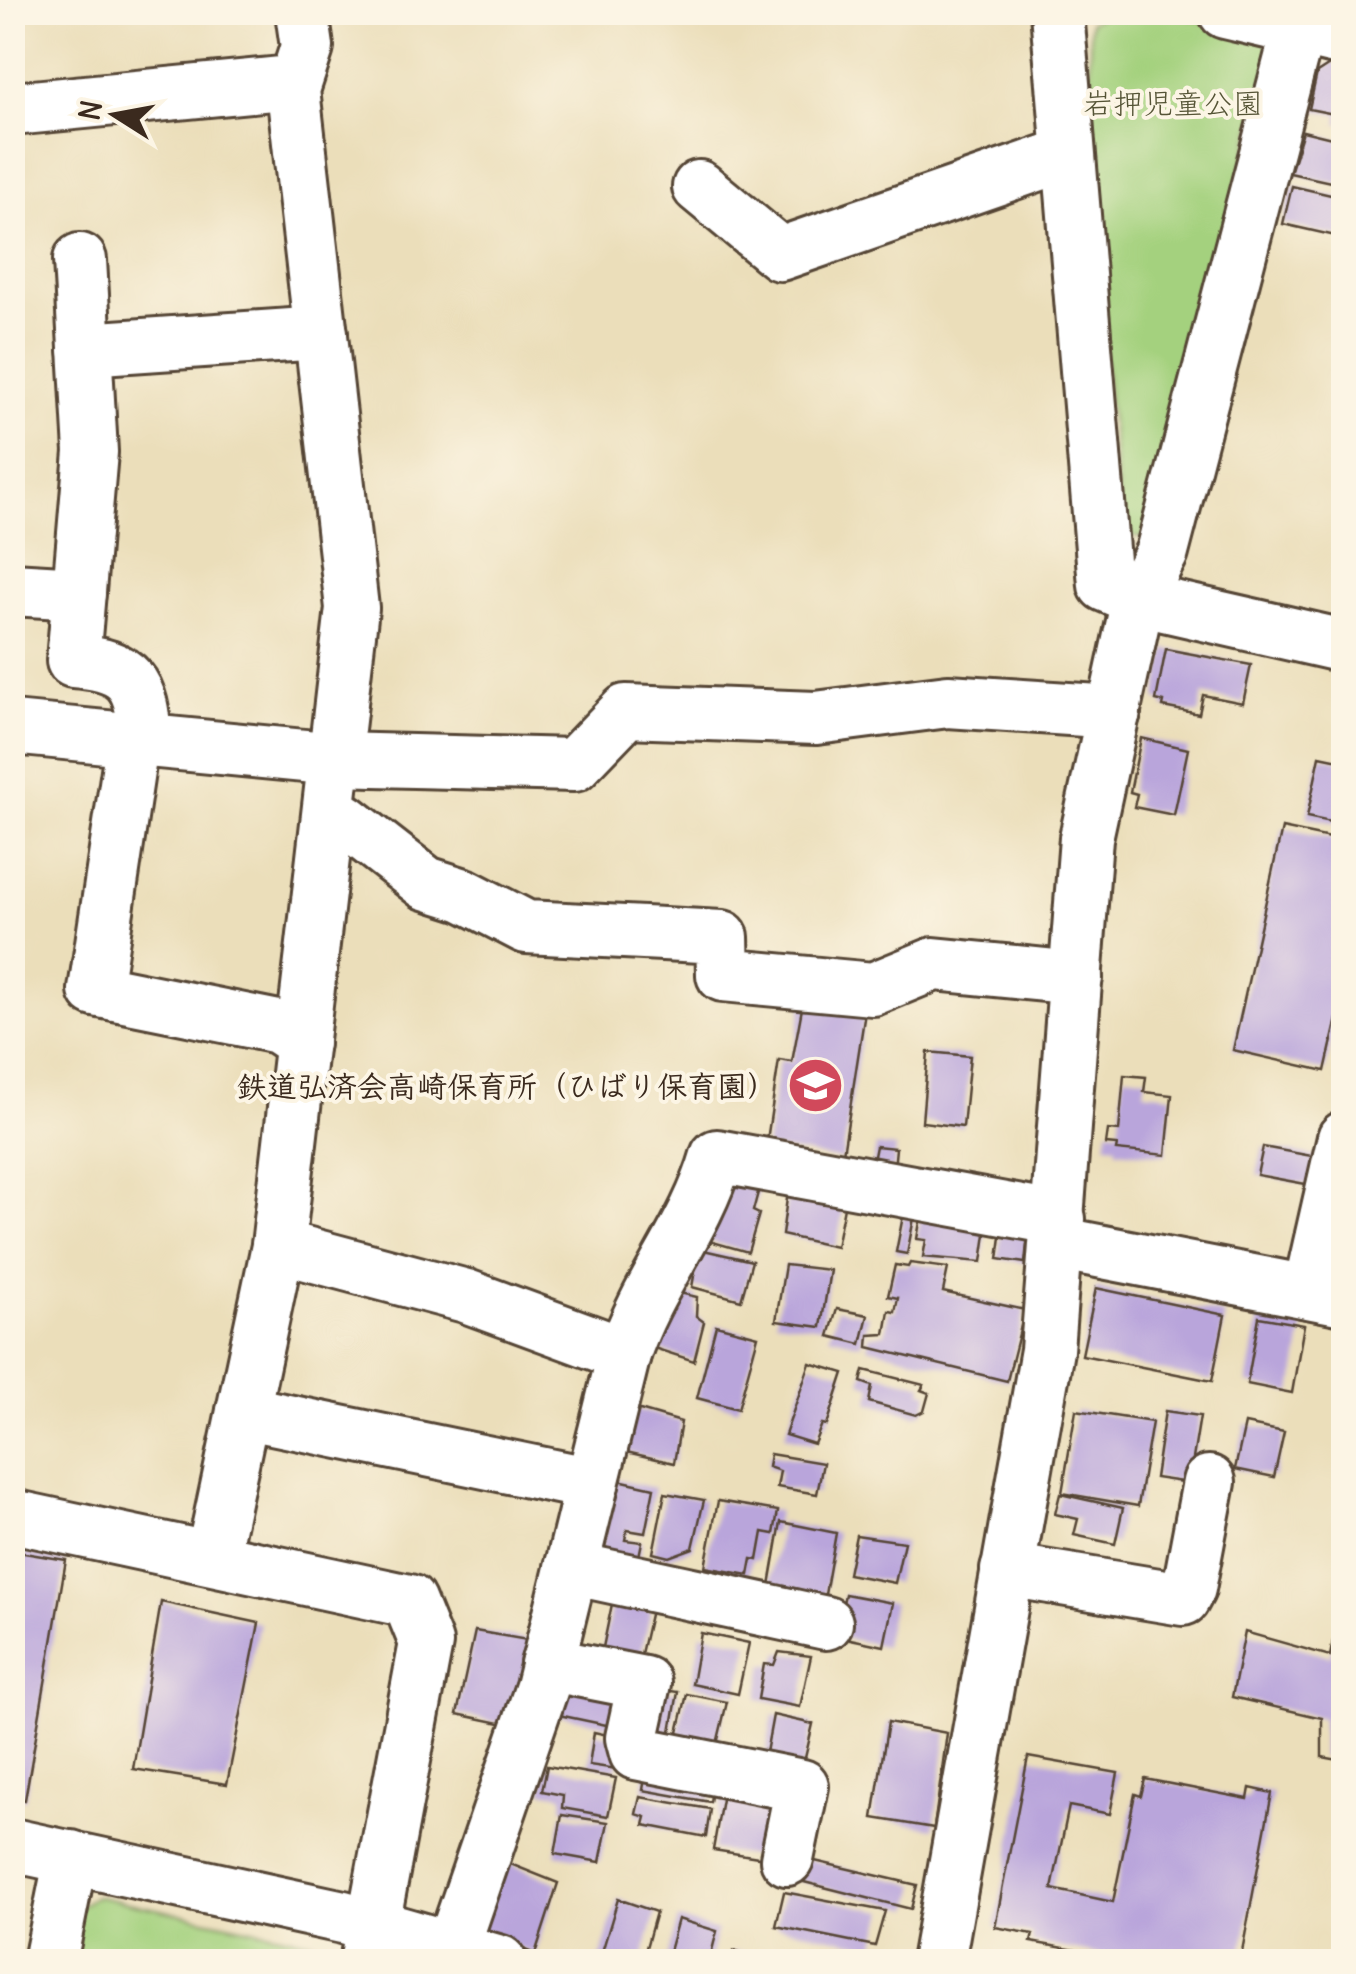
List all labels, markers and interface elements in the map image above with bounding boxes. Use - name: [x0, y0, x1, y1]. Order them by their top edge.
- north arrow: [65, 65, 165, 165]
- park label: 岩押児童公園: [1083, 84, 1263, 122]
- text: N: [71, 97, 110, 123]
- school or university icon: 鉄道弘済会高崎保育所（ひばり保育園）: [786, 1056, 846, 1116]
- place label: 鉄道弘済会高崎保育所（ひばり保育園）: [237, 1067, 777, 1105]

